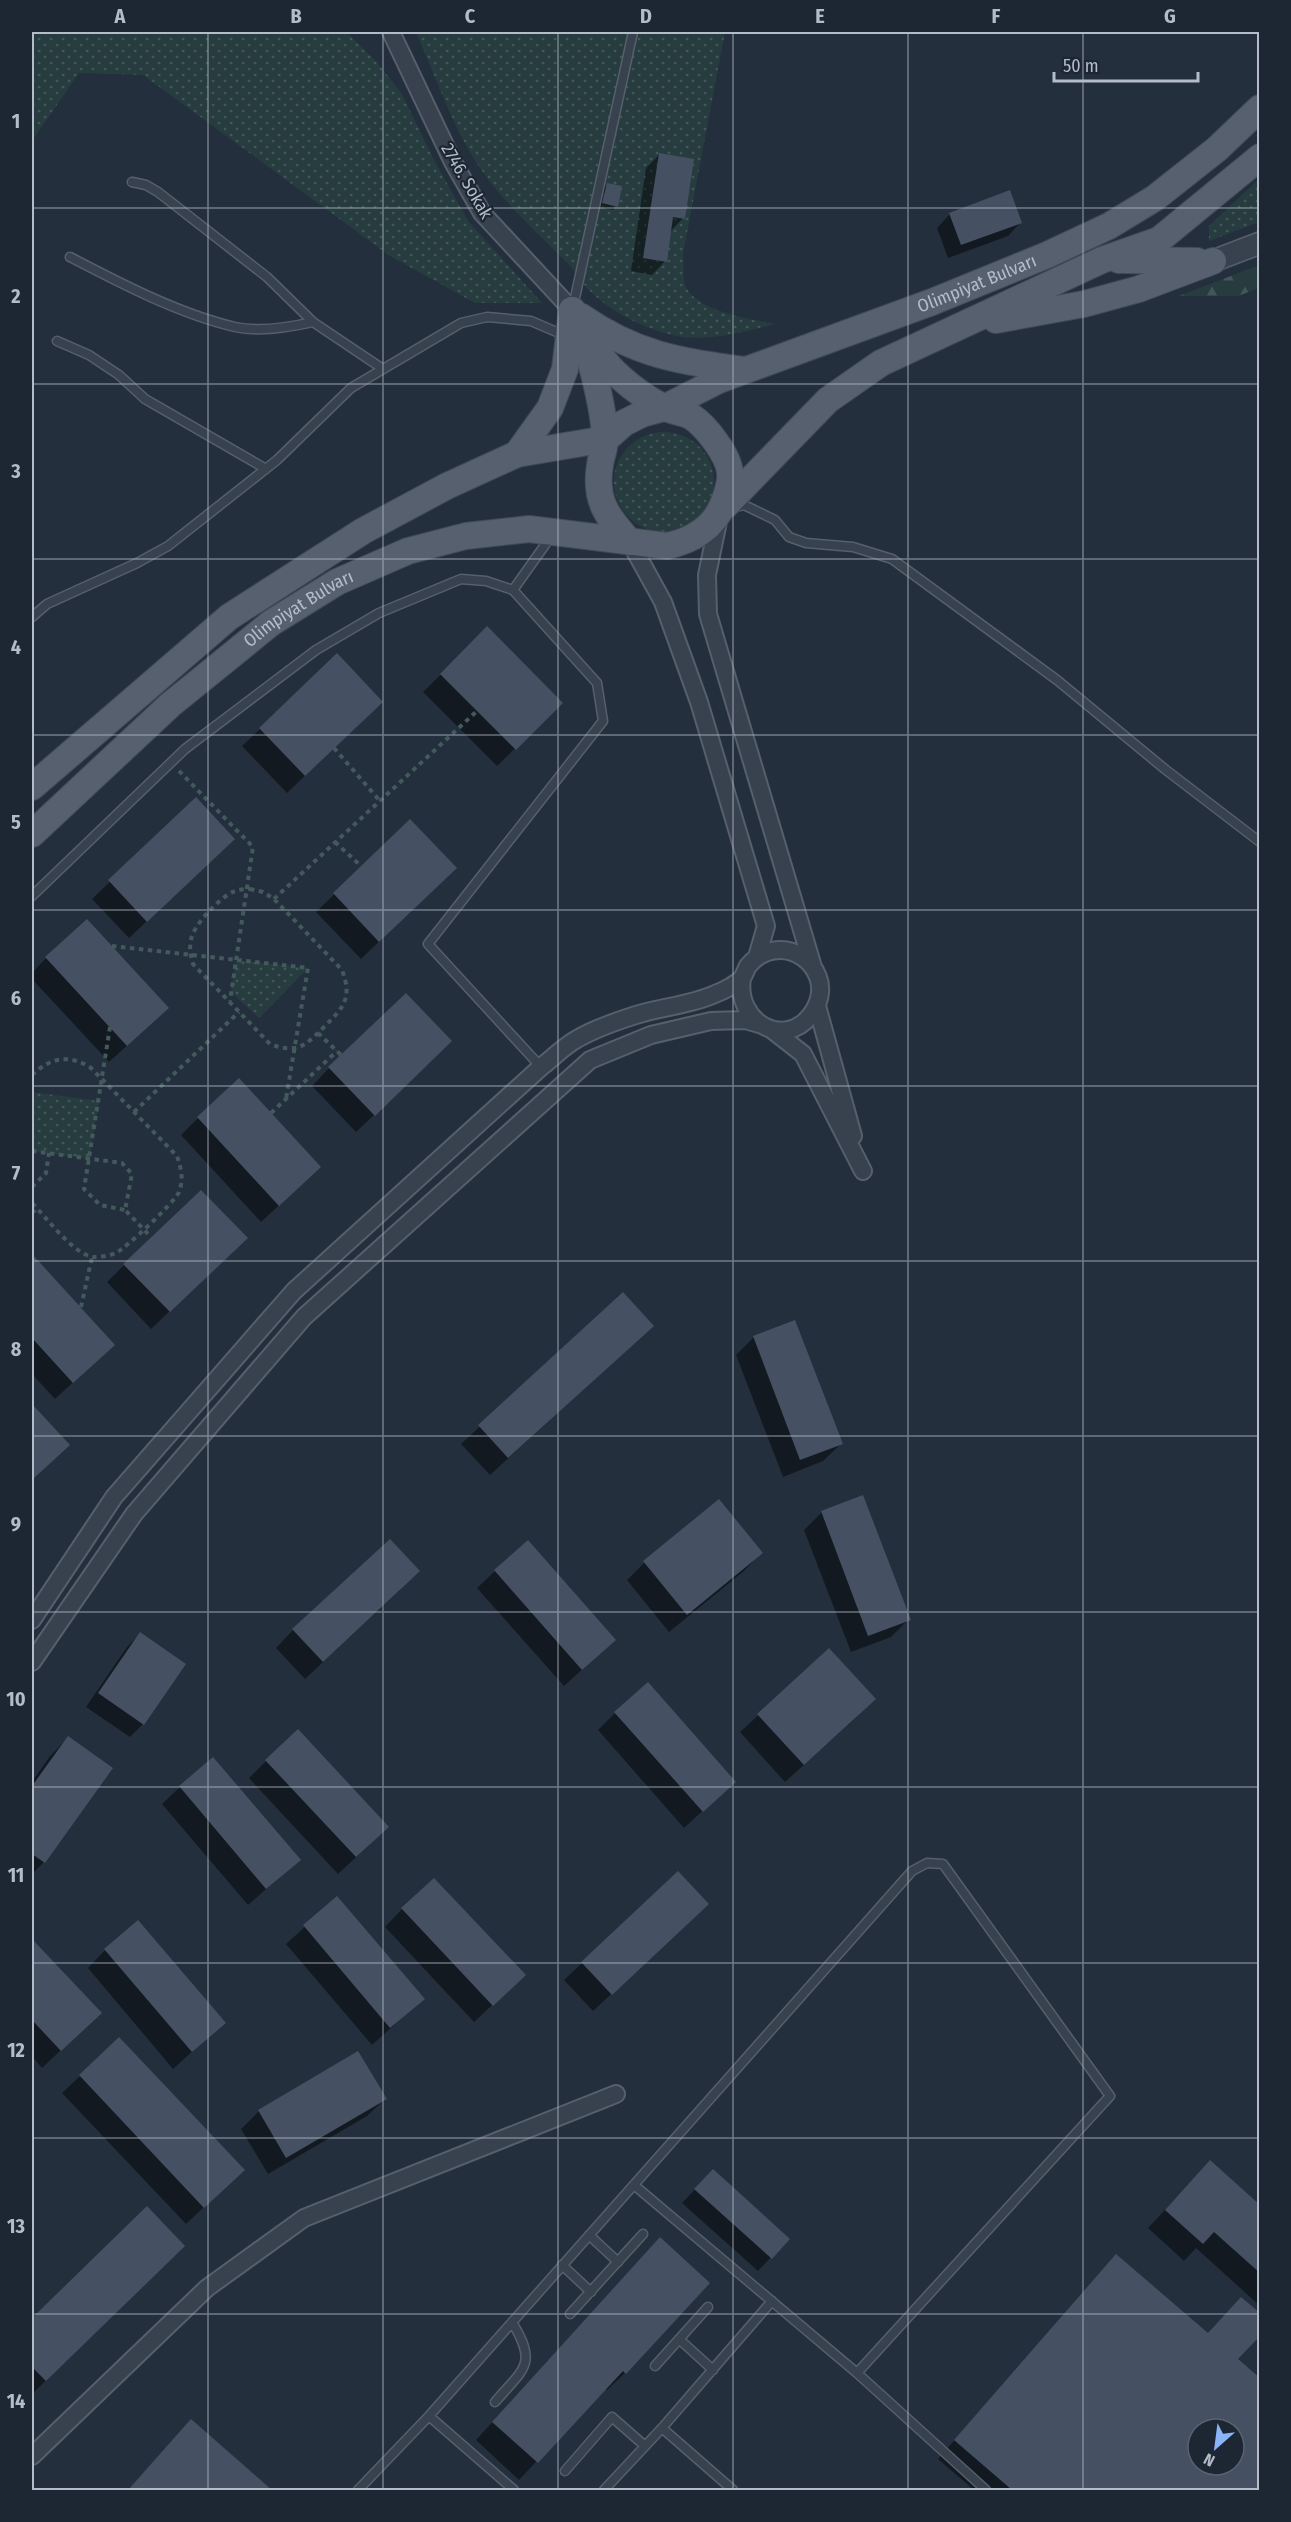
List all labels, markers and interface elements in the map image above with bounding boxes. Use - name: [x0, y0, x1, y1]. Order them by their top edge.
- text: A: [114, 4, 127, 28]
- text: B: [290, 4, 302, 28]
- text: C: [465, 4, 476, 28]
- text: D: [640, 4, 652, 28]
- text: E: [815, 4, 825, 28]
- text: F: [992, 4, 1001, 28]
- text: G: [1164, 4, 1176, 28]
- scale bar: [1054, 45, 1198, 83]
- text: 50 m: [1063, 55, 1099, 77]
- text: 1: [12, 109, 20, 133]
- street label: 2746. Sokak: [436, 139, 498, 223]
- street label: Olimpiyat Bulvarı: [914, 250, 1040, 317]
- text: 2: [10, 284, 21, 308]
- text: 3: [10, 459, 21, 483]
- street label: Olimpiyat Bulvarı: [239, 565, 357, 652]
- text: 4: [11, 635, 21, 659]
- text: 5: [11, 810, 21, 834]
- text: 6: [11, 986, 21, 1010]
- text: 7: [12, 1161, 21, 1185]
- text: 8: [11, 1337, 22, 1361]
- text: 9: [11, 1512, 21, 1536]
- text: 10: [6, 1687, 26, 1711]
- text: 11: [8, 1863, 24, 1887]
- text: 12: [7, 2038, 25, 2062]
- text: 13: [7, 2214, 25, 2238]
- text: 14: [7, 2389, 25, 2413]
- north arrow: [1186, 2417, 1246, 2477]
- text: N: [1200, 2449, 1218, 2470]

